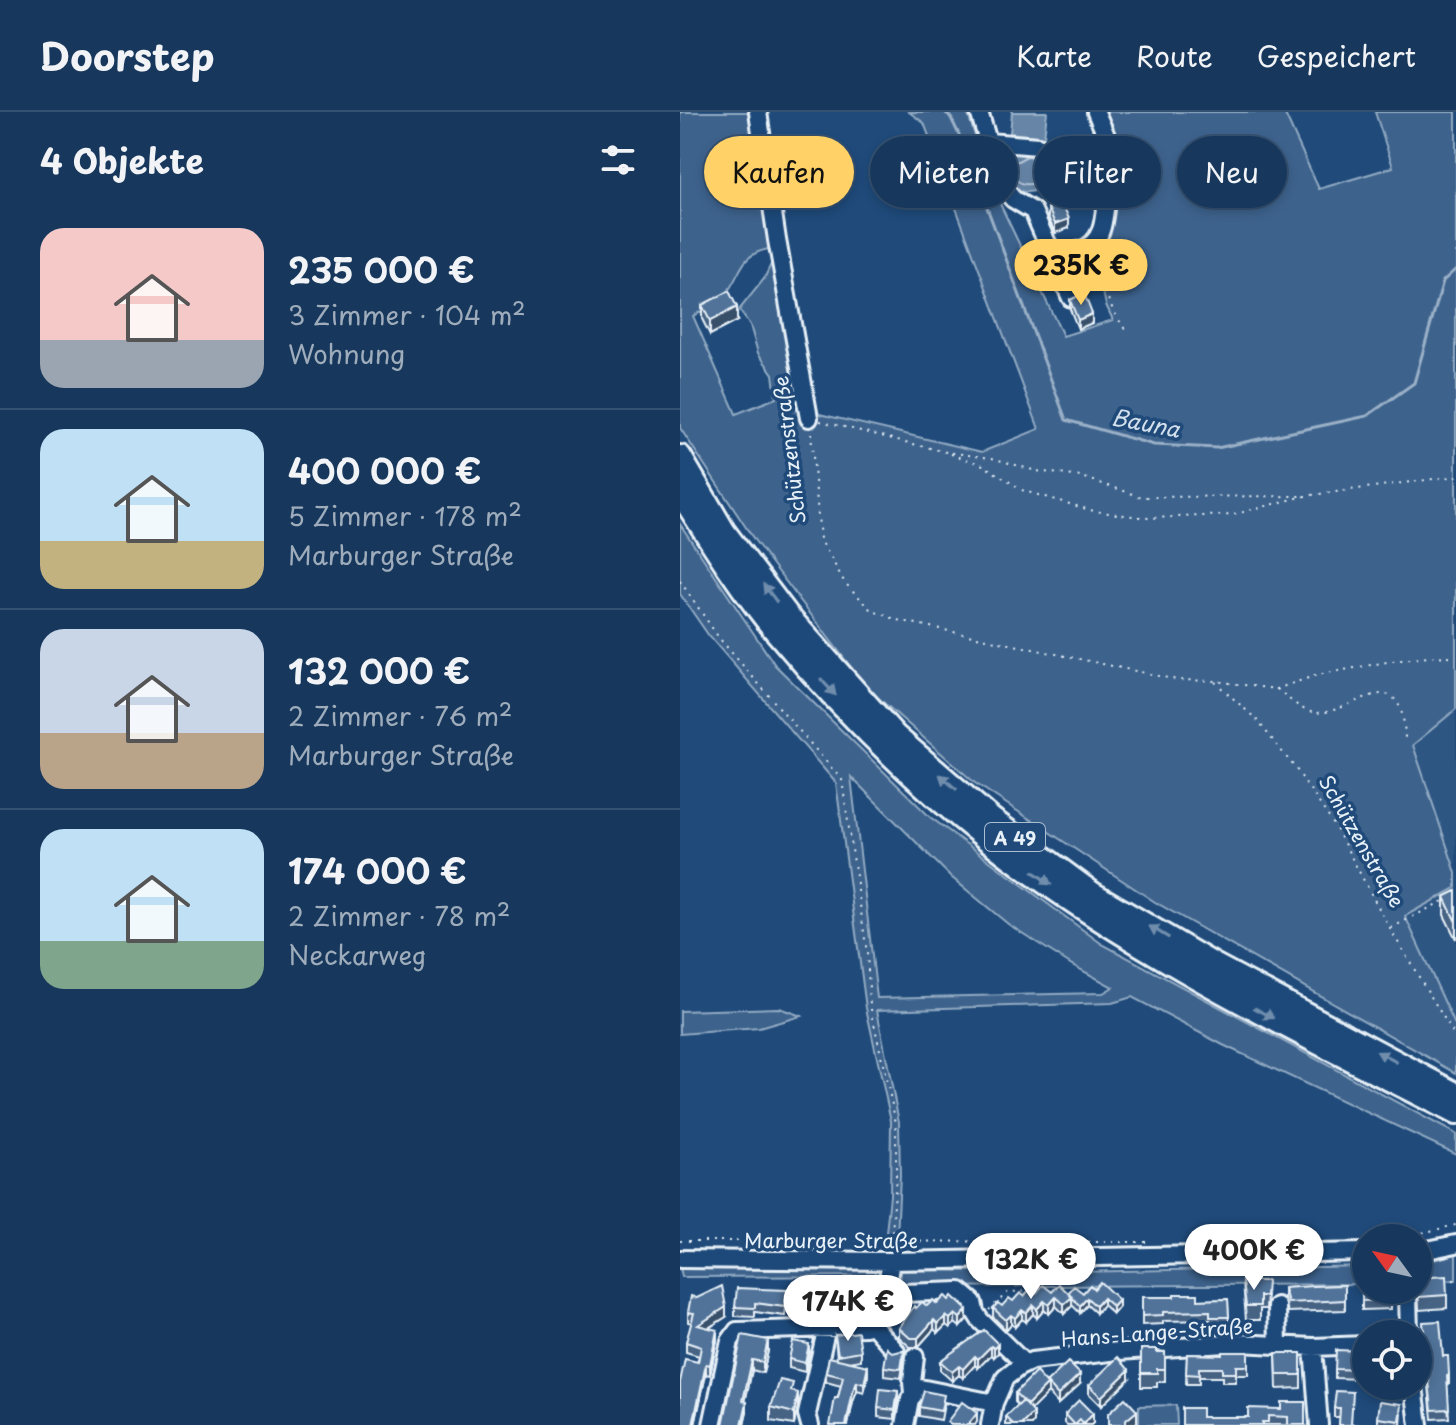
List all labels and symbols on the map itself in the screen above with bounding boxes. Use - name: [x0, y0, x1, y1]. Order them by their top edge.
- pin: 235K €: [1016, 239, 1146, 307]
- street label: Schützenstraße: [765, 374, 813, 526]
- water label: Bauna: [1109, 399, 1184, 445]
- one-way arrow: [762, 582, 778, 604]
- one-way arrow: [818, 678, 836, 697]
- street label: Schützenstraße: [1312, 769, 1412, 913]
- one-way arrow: [938, 774, 958, 791]
- road number: A 49: [985, 823, 1045, 851]
- one-way arrow: [1032, 870, 1053, 885]
- one-way arrow: [1148, 926, 1170, 940]
- one-way arrow: [1253, 1007, 1276, 1020]
- one-way arrow: [1376, 1051, 1398, 1065]
- pin: 400K €: [1189, 1224, 1319, 1292]
- north arrow: [1352, 1224, 1432, 1304]
- street label: Marburger Straße: [744, 1225, 918, 1255]
- pin: 132K €: [966, 1233, 1096, 1301]
- pin: 174K €: [783, 1275, 913, 1343]
- street label: Hans-Lange-Straße: [1060, 1310, 1254, 1354]

